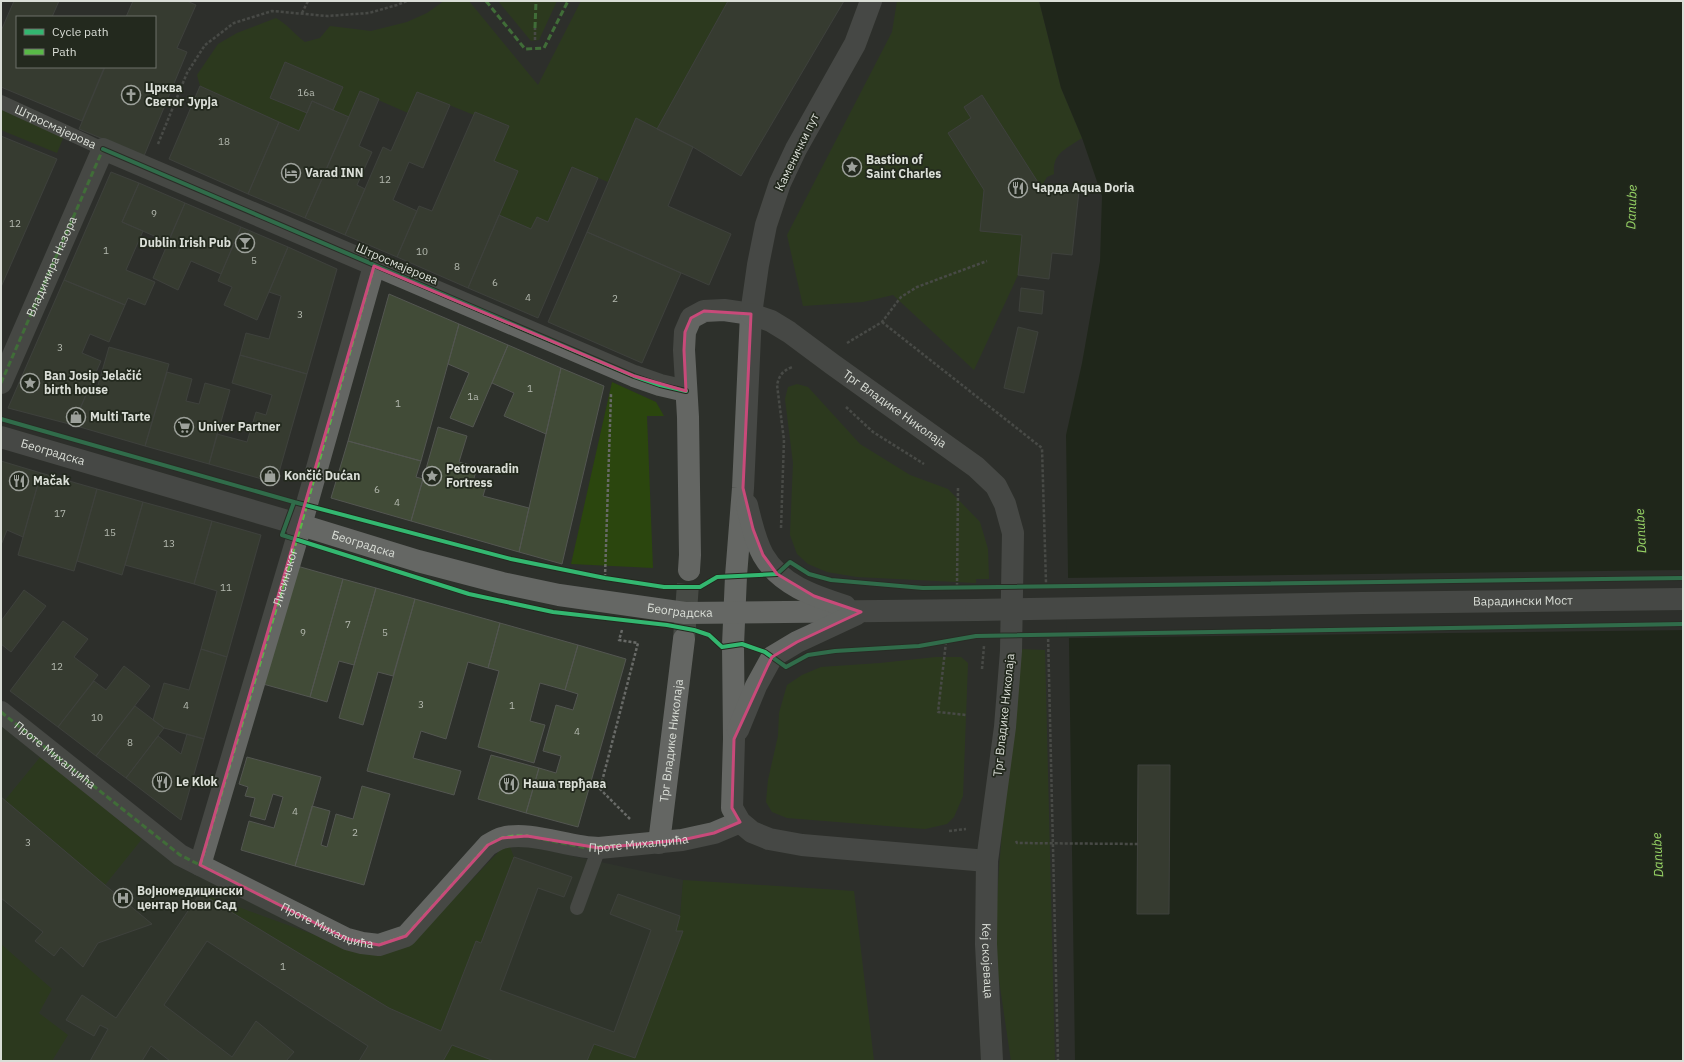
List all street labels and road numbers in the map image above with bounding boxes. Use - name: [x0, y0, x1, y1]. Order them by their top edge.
- street label: Штросмајерова: [13, 101, 99, 152]
- street label: Каменички пут: [771, 110, 822, 193]
- street label: Владимира Назора: [23, 213, 80, 319]
- street label: Штросмајерова: [354, 239, 441, 288]
- street label: Трг Владике Николаја: [840, 366, 950, 451]
- street label: Београдска: [19, 435, 87, 468]
- street label: Београдска: [330, 527, 398, 561]
- street label: Лисинског: [269, 546, 301, 608]
- street label: Варадински Мост: [1473, 592, 1573, 609]
- street label: Београдска: [646, 600, 713, 620]
- street label: Трг Владике Николаја: [990, 652, 1017, 777]
- street label: Трг Владике Николаја: [656, 678, 686, 803]
- street label: Проте Михалџића: [11, 718, 100, 792]
- street label: Проте Михалџића: [588, 831, 690, 855]
- street label: Проте Михалџића: [279, 899, 375, 951]
- street label: Кеј скојеваца: [979, 923, 997, 999]

